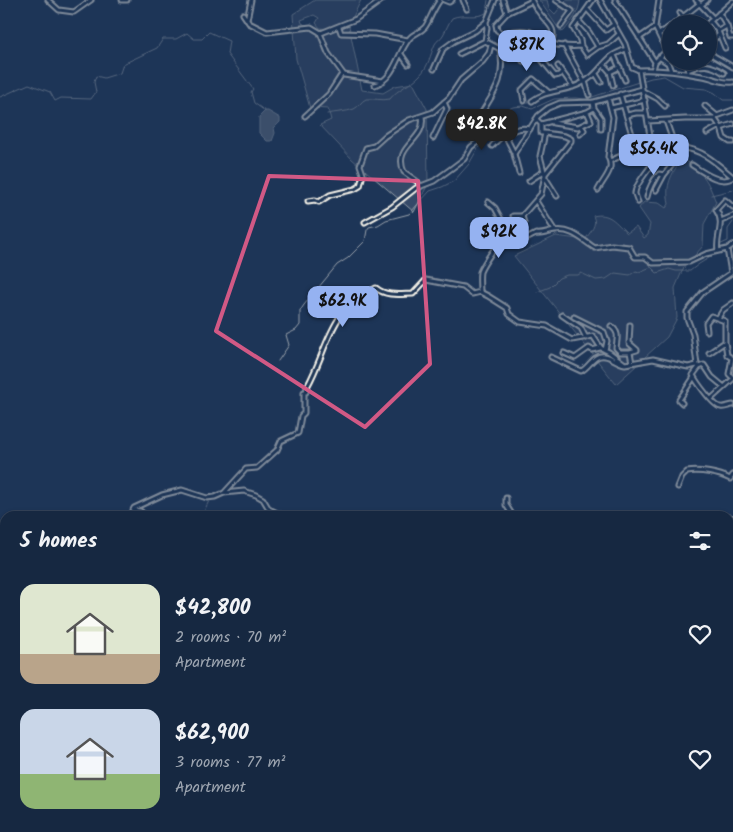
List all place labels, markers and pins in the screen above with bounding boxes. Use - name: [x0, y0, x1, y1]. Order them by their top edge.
- pin: $87K: [497, 30, 557, 72]
- pin: $42.8K: [441, 108, 523, 151]
- pin: $56.4K: [613, 134, 695, 176]
- pin: $92K: [469, 216, 529, 259]
- pin: $62.9K: [302, 286, 384, 328]

